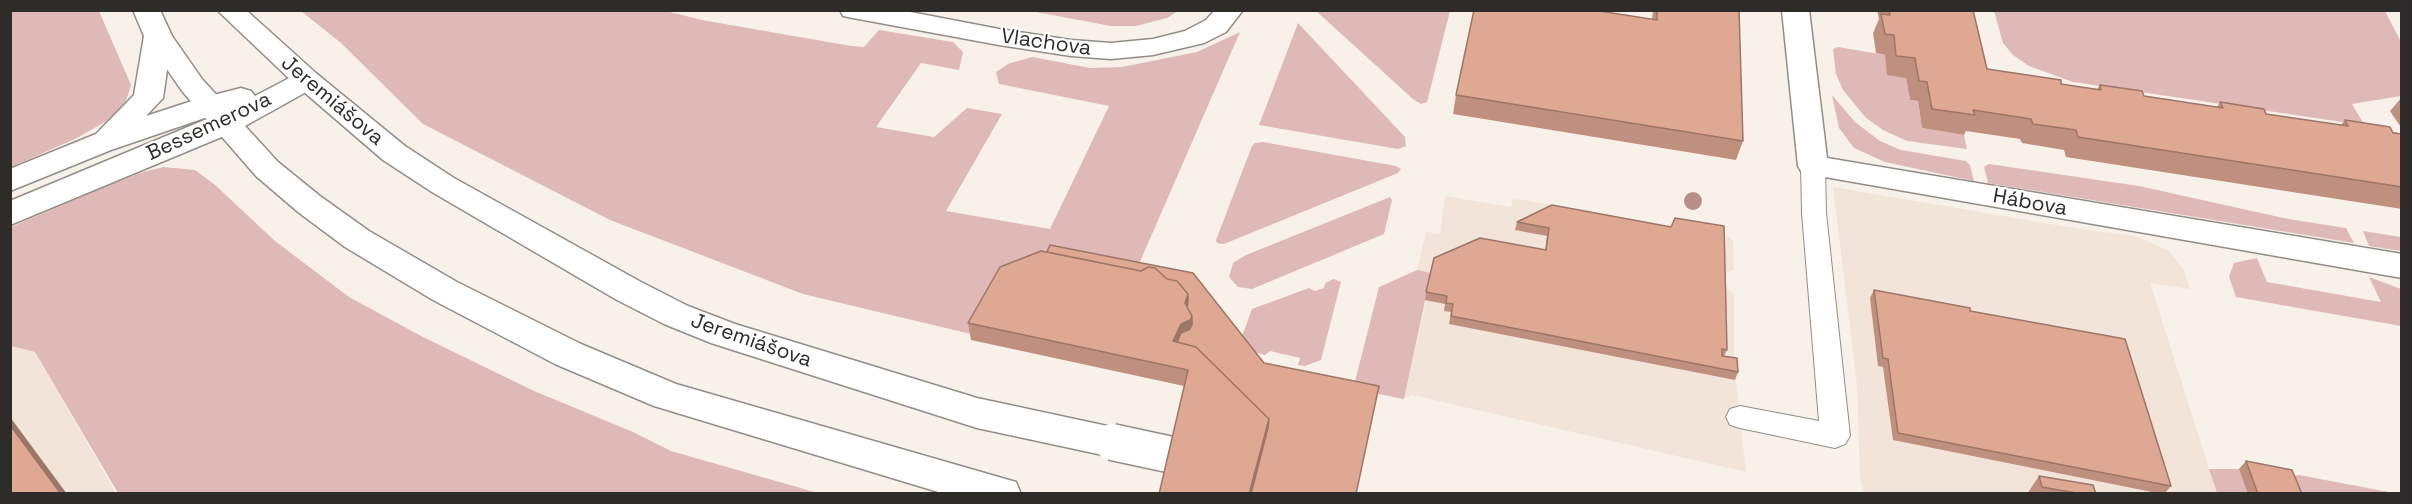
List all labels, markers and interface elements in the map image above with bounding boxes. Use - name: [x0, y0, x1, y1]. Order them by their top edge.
- street label: Vlachova: [999, 24, 1093, 62]
- street label: Jeremiášova: [276, 51, 388, 151]
- street label: Bessemerova: [143, 87, 275, 167]
- street label: Hábova: [1991, 184, 2069, 222]
- street label: Jeremiášova: [687, 309, 815, 373]

